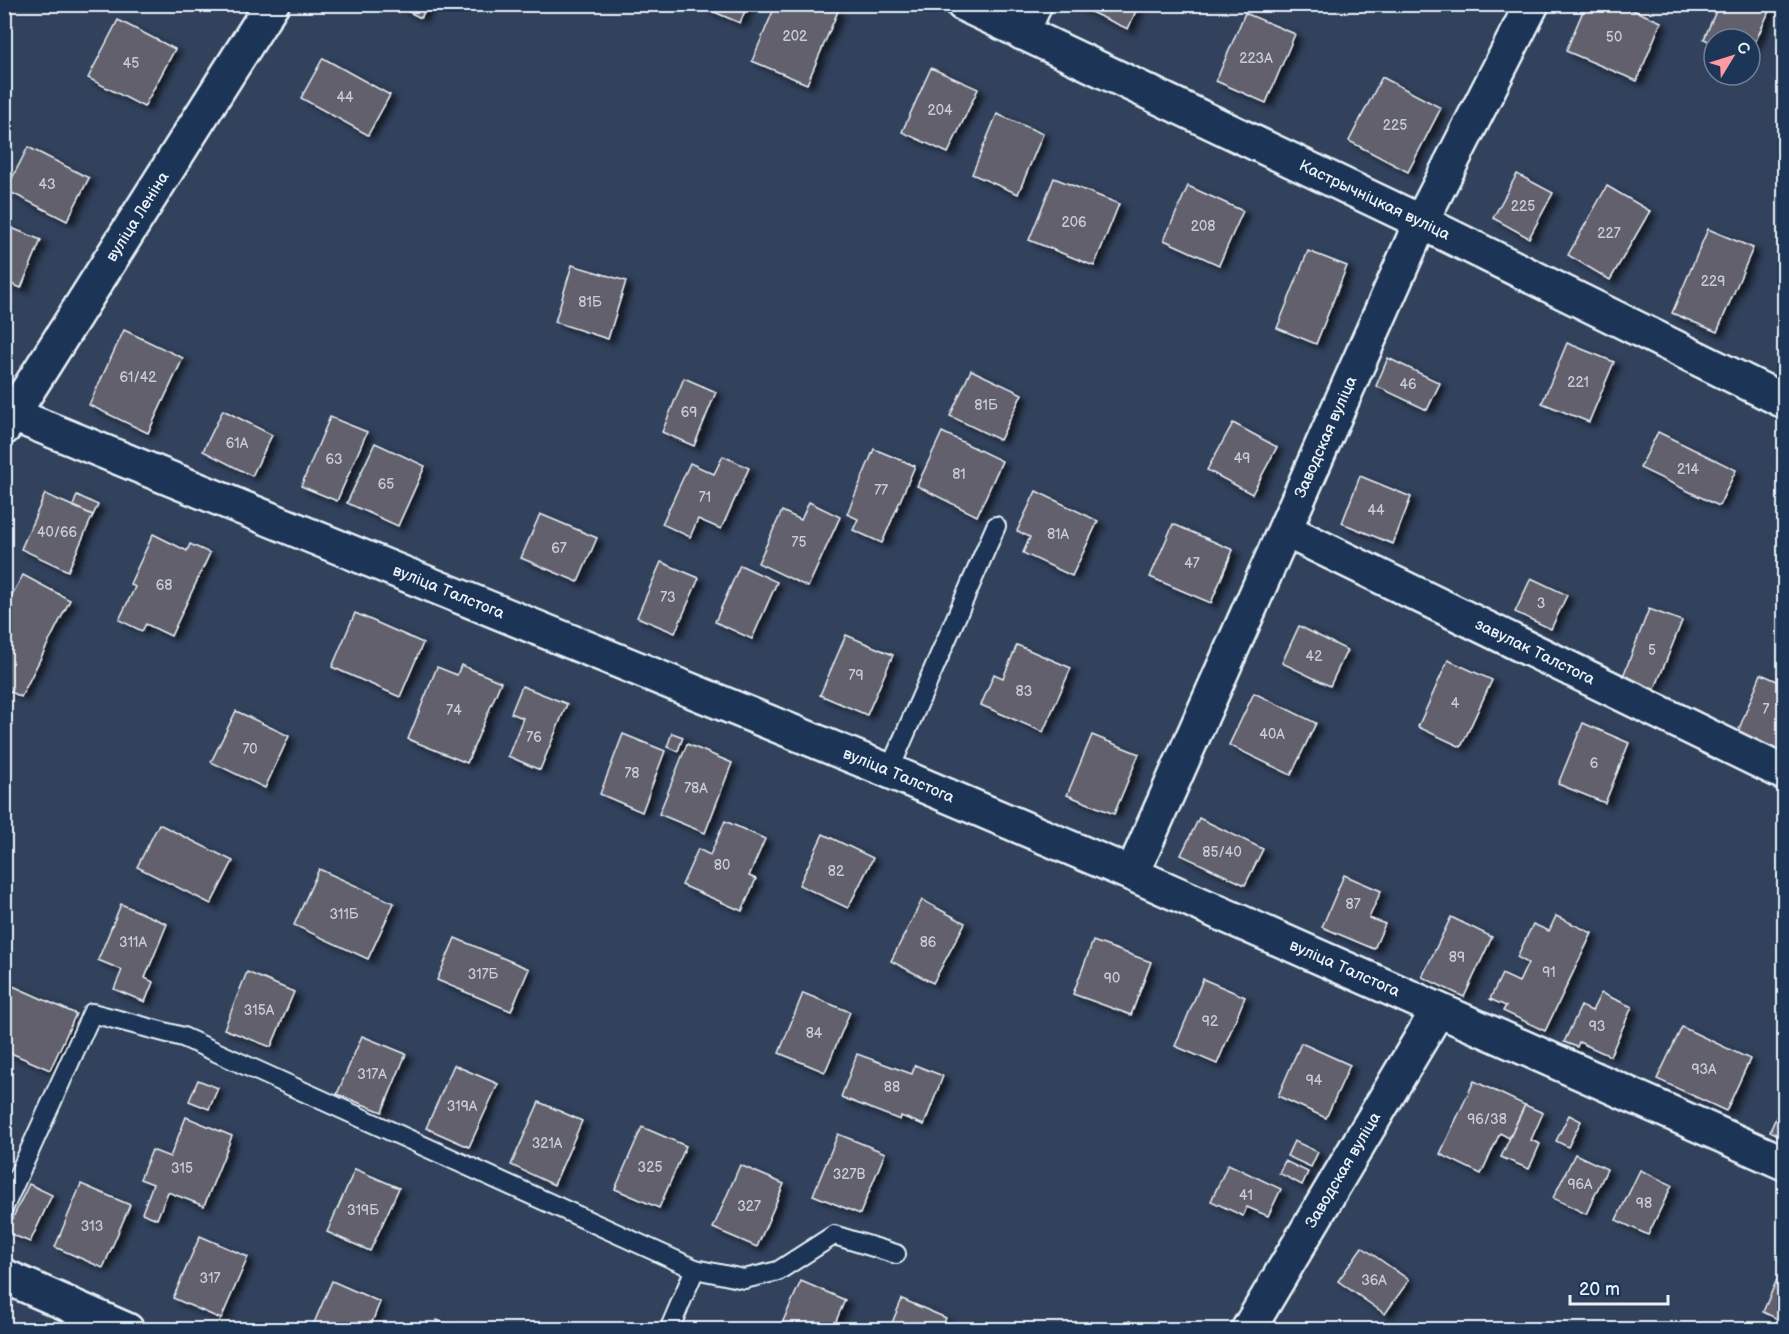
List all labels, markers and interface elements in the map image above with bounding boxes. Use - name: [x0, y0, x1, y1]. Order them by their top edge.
- north arrow: [1702, 27, 1762, 87]
- house number: 202: [783, 28, 808, 45]
- house number: 50: [1606, 29, 1622, 46]
- text: С: [1732, 38, 1754, 59]
- house number: 223А: [1239, 50, 1273, 67]
- house number: 45: [123, 55, 139, 72]
- house number: 44: [336, 89, 354, 106]
- house number: 204: [927, 102, 953, 119]
- house number: 225: [1383, 117, 1407, 134]
- street label: Кастрычніцкая вуліца: [1296, 156, 1454, 245]
- street label: вуліца Леніна: [102, 168, 173, 265]
- house number: 43: [38, 176, 56, 193]
- house number: 225: [1511, 198, 1535, 215]
- house number: 206: [1061, 214, 1087, 231]
- house number: 208: [1191, 218, 1215, 235]
- house number: 227: [1597, 225, 1621, 242]
- house number: 229: [1701, 273, 1725, 290]
- house number: 81Б: [578, 294, 602, 311]
- house number: 61/42: [119, 369, 157, 386]
- street label: Заводская вуліца: [1290, 373, 1361, 501]
- house number: 221: [1567, 374, 1589, 391]
- house number: 46: [1399, 376, 1417, 393]
- house number: 81Б: [974, 397, 998, 414]
- house number: 69: [681, 404, 697, 421]
- house number: 61А: [226, 435, 249, 452]
- house number: 49: [1234, 450, 1250, 467]
- house number: 63: [325, 451, 343, 468]
- house number: 214: [1677, 461, 1699, 478]
- house number: 81: [952, 466, 966, 483]
- house number: 65: [378, 476, 394, 493]
- house number: 77: [874, 482, 888, 499]
- house number: 71: [699, 489, 711, 506]
- house number: 44: [1367, 502, 1385, 519]
- house number: 40/66: [37, 524, 78, 541]
- house number: 81А: [1047, 526, 1070, 543]
- house number: 75: [792, 534, 806, 551]
- house number: 67: [551, 540, 567, 557]
- house number: 47: [1184, 555, 1200, 572]
- street label: вуліца Талстога: [390, 561, 508, 623]
- house number: 68: [156, 577, 172, 594]
- house number: 73: [660, 589, 676, 606]
- house number: 3: [1537, 595, 1545, 612]
- street label: завулак Талстога: [1472, 615, 1598, 689]
- house number: 5: [1648, 642, 1656, 659]
- house number: 42: [1306, 648, 1323, 665]
- house number: 79: [849, 667, 863, 684]
- house number: 83: [1016, 683, 1032, 700]
- house number: 4: [1451, 695, 1460, 712]
- house number: 7: [1763, 701, 1770, 718]
- house number: 74: [446, 702, 462, 719]
- house number: 40А: [1259, 726, 1285, 743]
- house number: 76: [526, 729, 542, 746]
- house number: 70: [242, 741, 258, 758]
- street label: вуліца Талстога: [840, 744, 958, 807]
- house number: 6: [1590, 755, 1599, 772]
- house number: 78: [624, 765, 640, 782]
- house number: 78А: [684, 780, 708, 797]
- house number: 85/40: [1202, 844, 1242, 861]
- house number: 80: [714, 857, 730, 874]
- house number: 82: [828, 863, 845, 880]
- house number: 87: [1345, 896, 1361, 913]
- house number: 311Б: [329, 906, 359, 923]
- house number: 311А: [119, 934, 147, 951]
- house number: 86: [920, 934, 937, 951]
- street label: вуліца Талстога: [1287, 936, 1403, 1001]
- house number: 89: [1449, 949, 1465, 966]
- house number: 91: [1542, 964, 1556, 981]
- house number: 317Б: [468, 966, 499, 983]
- house number: 90: [1104, 970, 1120, 987]
- house number: 315А: [244, 1002, 275, 1019]
- house number: 92: [1202, 1013, 1219, 1030]
- house number: 93: [1589, 1018, 1605, 1035]
- house number: 84: [806, 1025, 823, 1042]
- house number: 93А: [1691, 1061, 1717, 1078]
- house number: 317А: [357, 1066, 387, 1083]
- house number: 94: [1306, 1072, 1323, 1089]
- house number: 88: [884, 1079, 900, 1096]
- house number: 319А: [447, 1098, 478, 1115]
- street label: Заводская вуліца: [1301, 1108, 1385, 1231]
- house number: 96/38: [1467, 1111, 1507, 1128]
- house number: 321А: [532, 1135, 563, 1152]
- house number: 325: [638, 1159, 662, 1176]
- house number: 315: [171, 1160, 193, 1177]
- house number: 327В: [833, 1166, 865, 1183]
- house number: 96А: [1567, 1176, 1593, 1193]
- house number: 41: [1239, 1187, 1253, 1204]
- house number: 98: [1636, 1195, 1652, 1212]
- house number: 327: [737, 1198, 761, 1215]
- house number: 319Б: [347, 1202, 379, 1219]
- house number: 313: [81, 1218, 103, 1235]
- scale bar: [1570, 1268, 1668, 1306]
- house number: 317: [200, 1270, 221, 1287]
- house number: 36А: [1361, 1272, 1387, 1289]
- text: 20 m: [1579, 1279, 1620, 1300]

